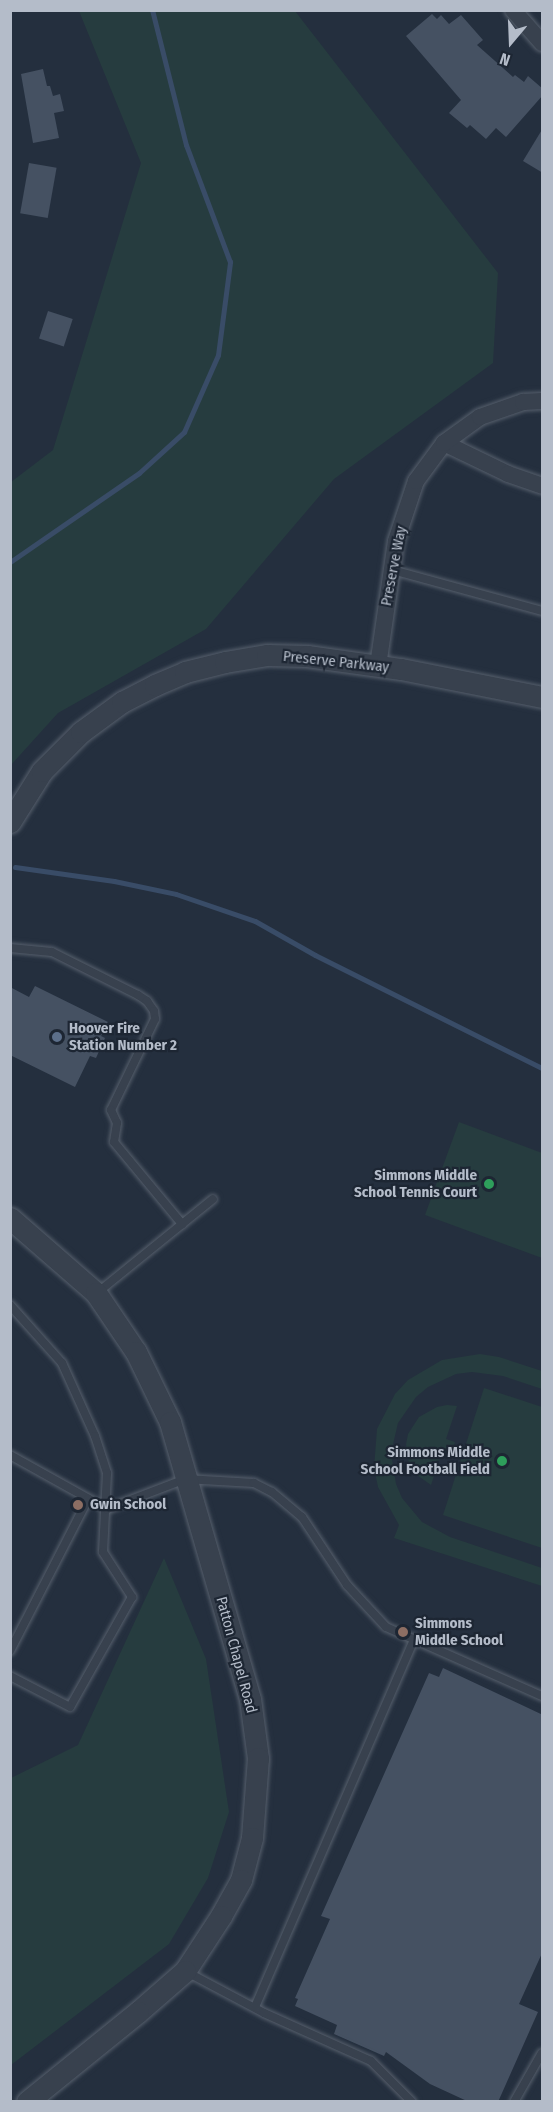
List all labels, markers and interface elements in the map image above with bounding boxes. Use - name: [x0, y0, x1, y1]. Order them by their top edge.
- north arrow: [481, 12, 541, 72]
- text: N: [497, 49, 513, 70]
- street label: Preserve Way: [377, 525, 411, 607]
- street label: Preserve Parkway: [282, 647, 390, 677]
- place label: Hoover Fire Station Number 2: [69, 1019, 177, 1054]
- marker: Hoover Fire Station Number 2: [50, 1030, 64, 1044]
- place label: Simmons Middle School Tennis Court: [354, 1166, 477, 1201]
- marker: Simmons Middle School Tennis Court: [482, 1177, 496, 1191]
- place label: Simmons Middle School Football Field: [361, 1443, 490, 1478]
- marker: Simmons Middle School Football Field: [495, 1454, 509, 1468]
- place label: Gwin School: [90, 1496, 166, 1514]
- marker: Gwin School: [71, 1498, 85, 1512]
- street label: Patton Chapel Road: [212, 1595, 260, 1715]
- place label: Simmons Middle School: [415, 1614, 503, 1649]
- marker: Simmons Middle School: [396, 1625, 410, 1639]

